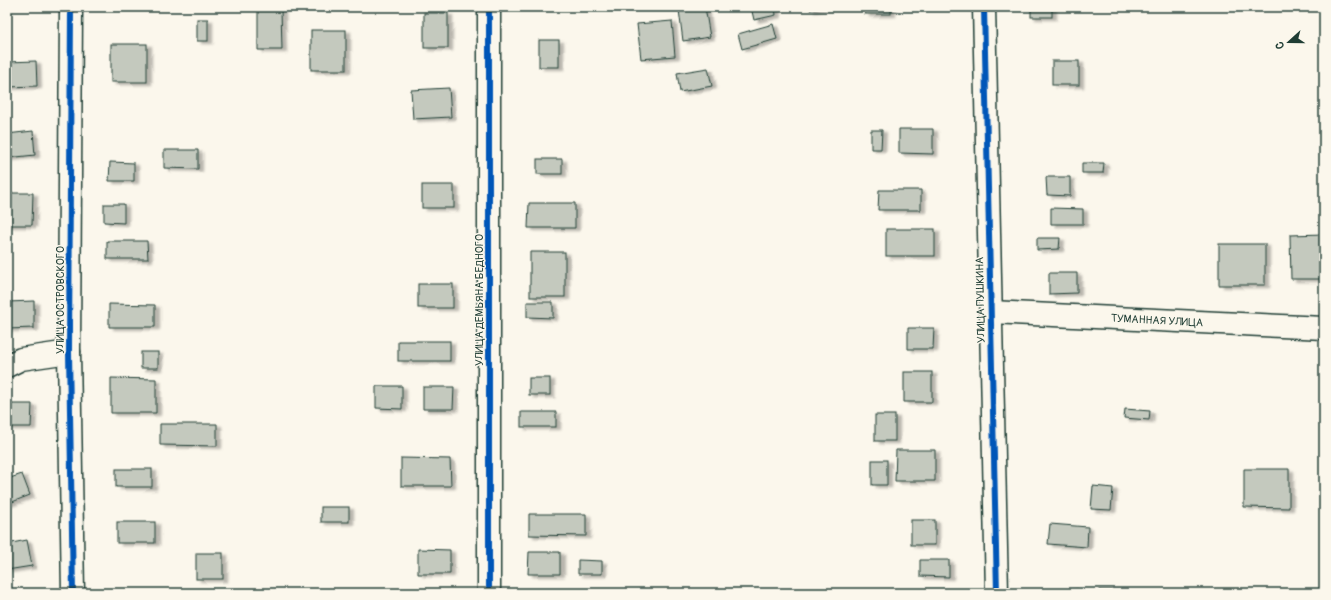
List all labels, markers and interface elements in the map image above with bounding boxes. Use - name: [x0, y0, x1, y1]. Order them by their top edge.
- north arrow: [1269, 22, 1309, 62]
- text: С: [1273, 40, 1287, 51]
- street label: УЛИЦА ДЕМЬЯНА БЕДНОГО: [473, 234, 486, 366]
- street label: УЛИЦА ОСТРОВСКОГО: [54, 246, 67, 354]
- street label: УЛИЦА ПУШКИНА: [973, 257, 988, 343]
- street label: ТУМАННАЯ УЛИЦА: [1111, 312, 1203, 329]

